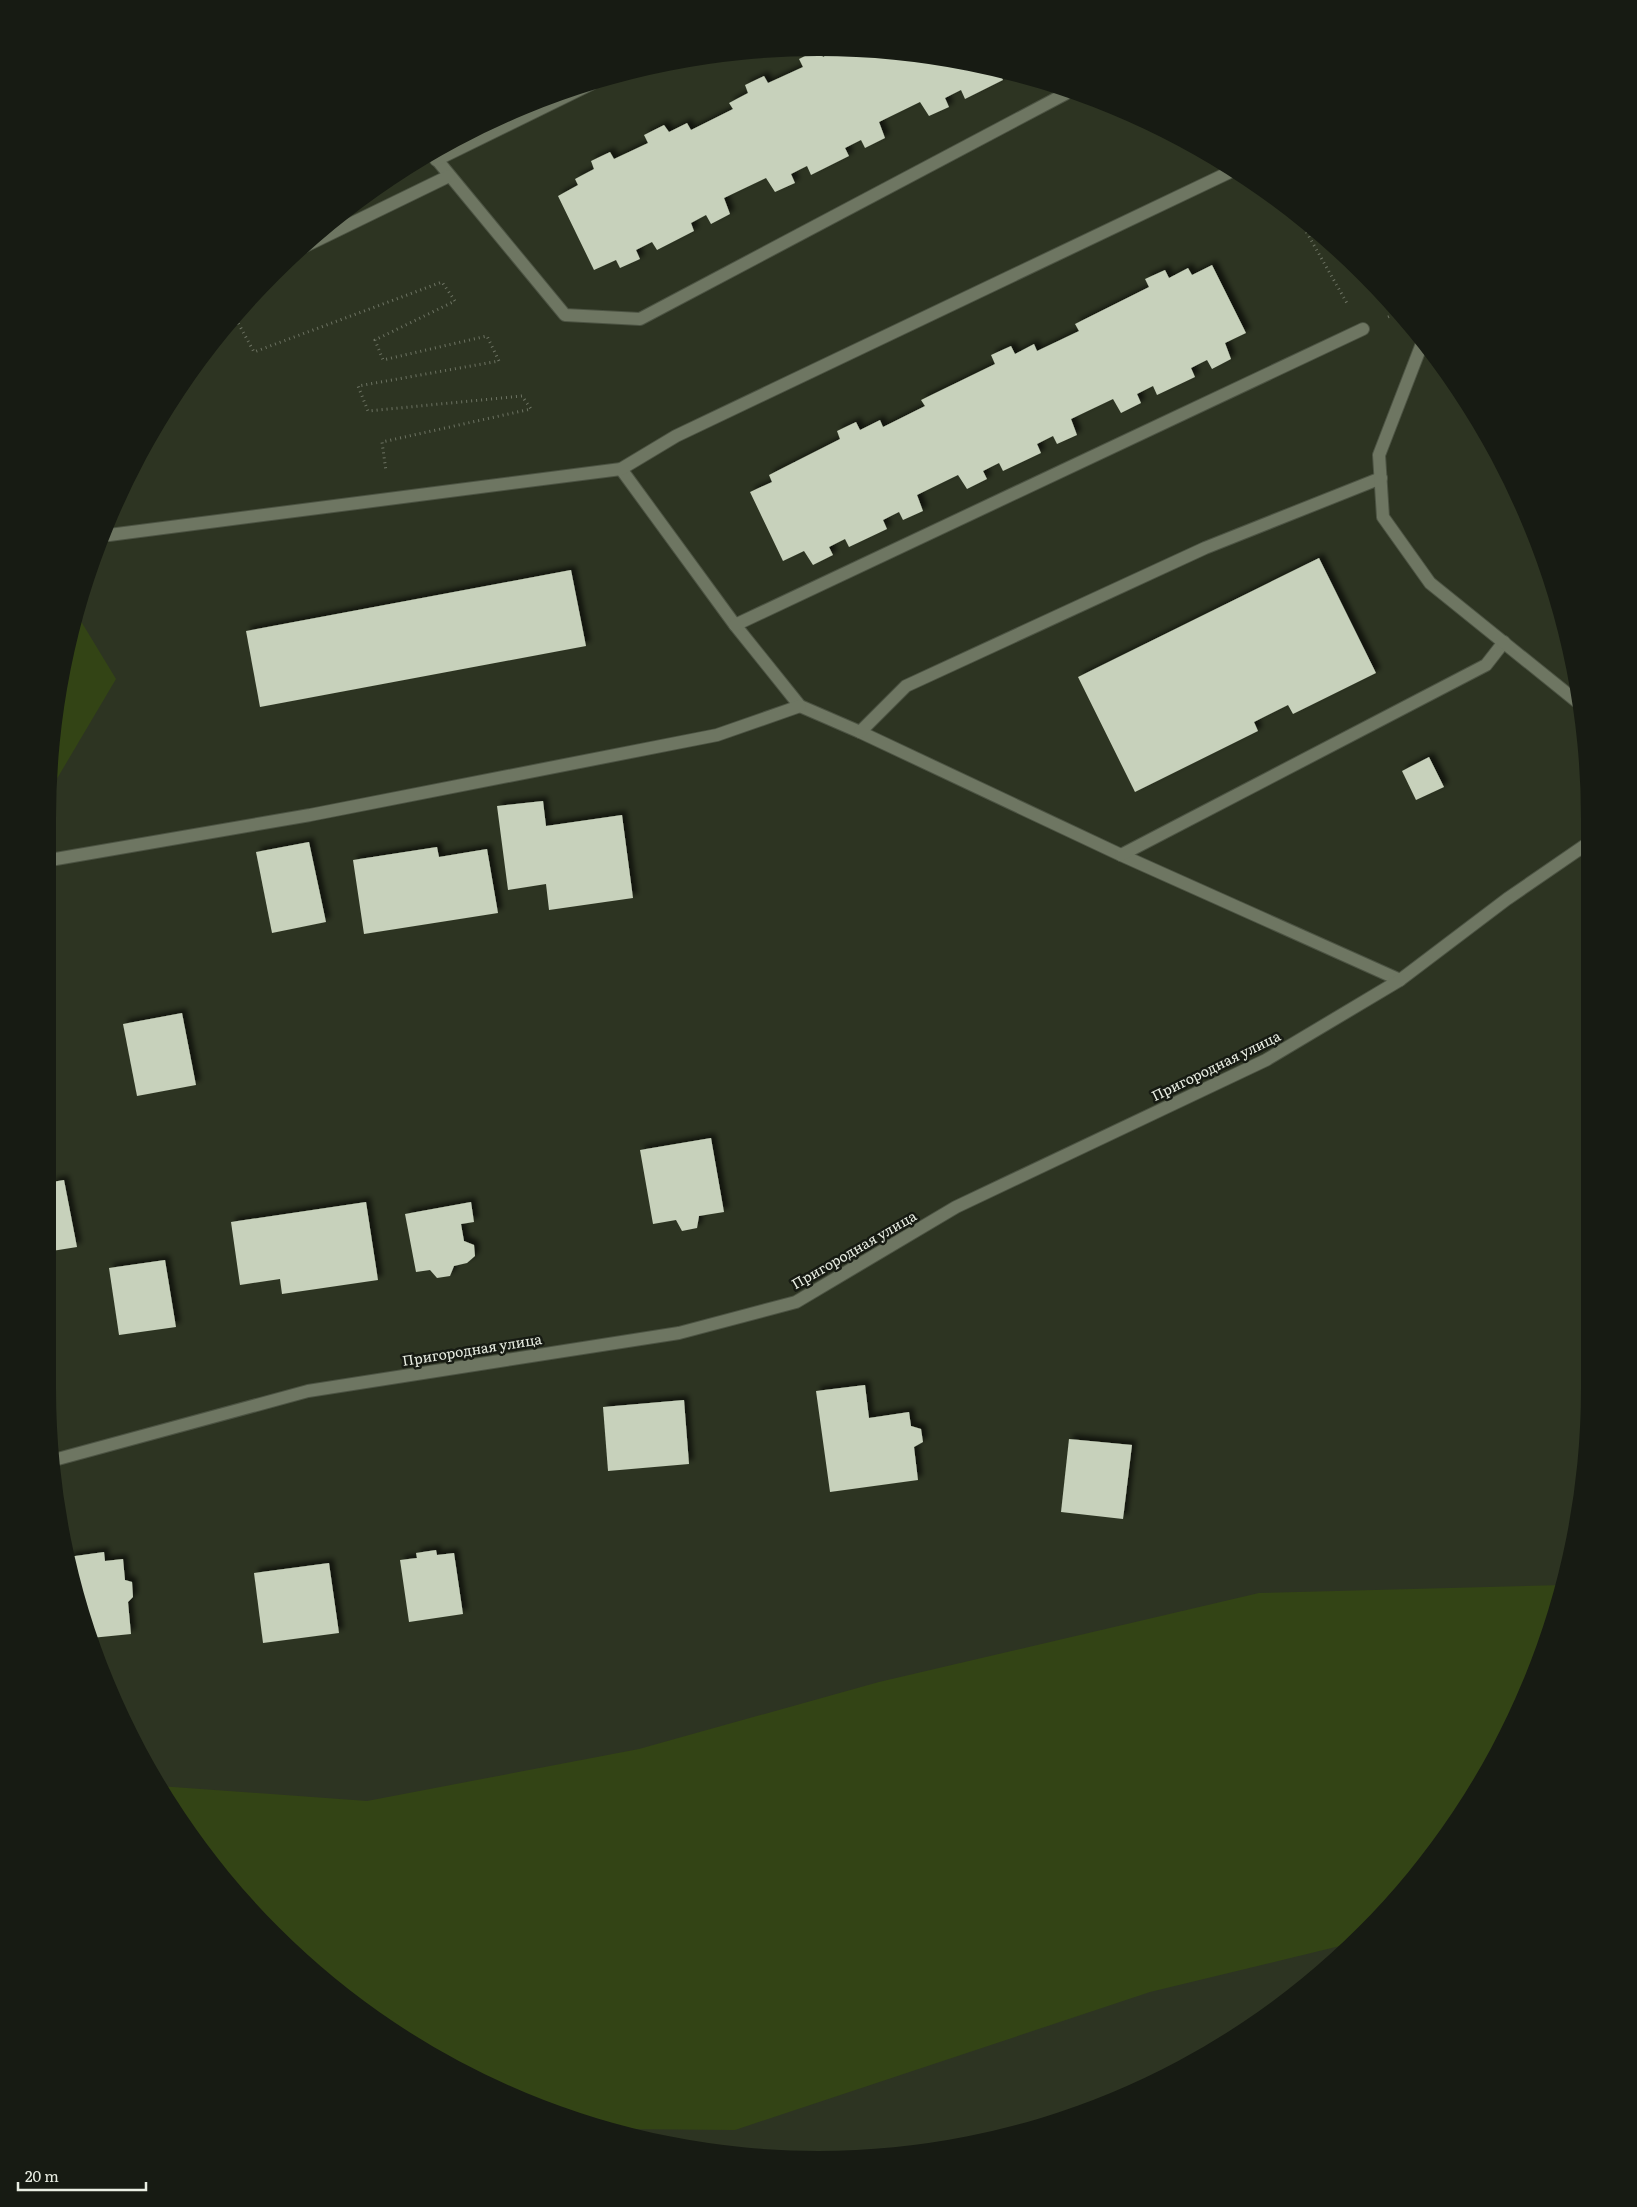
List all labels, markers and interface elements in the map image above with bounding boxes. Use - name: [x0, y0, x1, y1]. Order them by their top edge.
- street label: Пригородная улица: [1148, 1025, 1284, 1105]
- street label: Пригородная улица: [787, 1205, 920, 1293]
- street label: Пригородная улица: [401, 1328, 544, 1370]
- scale bar: [18, 2160, 145, 2192]
- text: 20 m: [25, 2164, 59, 2187]

